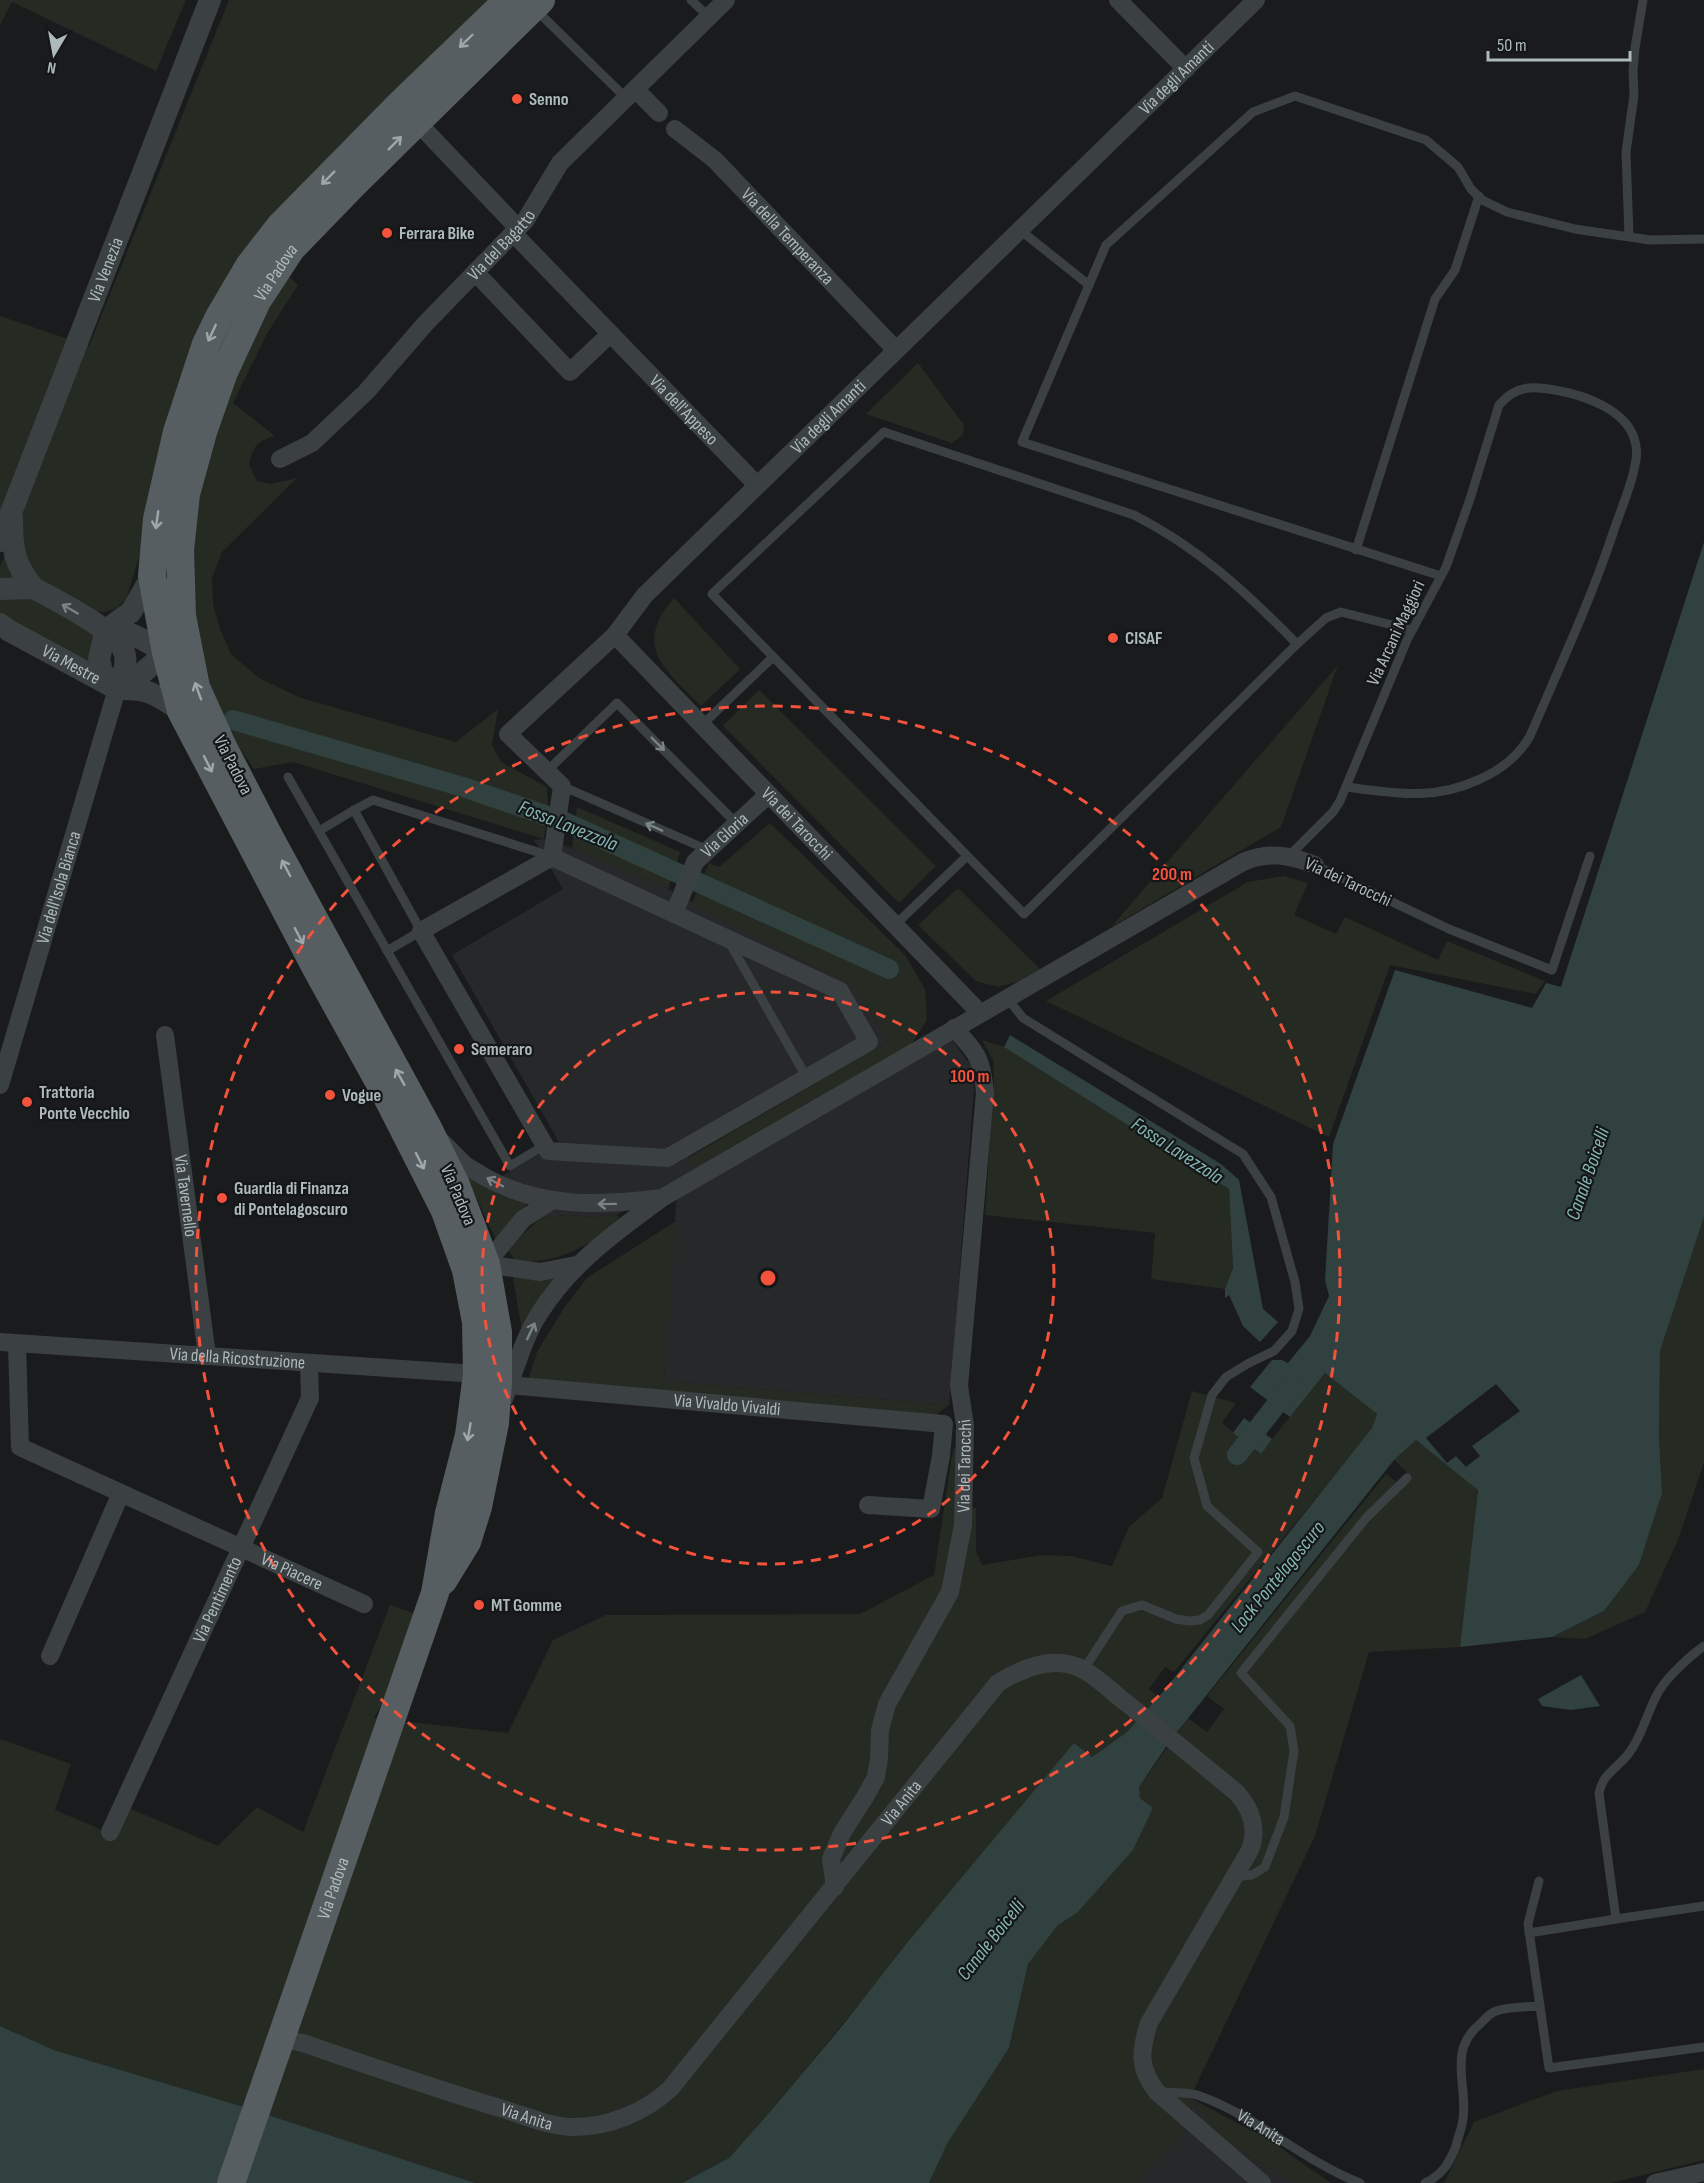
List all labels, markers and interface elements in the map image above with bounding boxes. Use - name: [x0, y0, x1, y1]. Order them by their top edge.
- north arrow: [24, 24, 84, 84]
- scale bar: [1488, 24, 1630, 62]
- one-way arrow: [459, 33, 474, 47]
- text: 50 m: [1497, 35, 1527, 56]
- street label: Via degli Amanti: [1134, 36, 1218, 119]
- text: N: [46, 57, 58, 77]
- place label: Senno: [529, 89, 569, 110]
- marker: Senno: [510, 92, 524, 106]
- one-way arrow: [387, 136, 402, 151]
- one-way arrow: [320, 171, 335, 185]
- street label: Via della Temperanza: [737, 184, 839, 289]
- street label: Via del Bagatto: [463, 206, 540, 285]
- place label: Ferrara Bike: [399, 223, 475, 244]
- marker: Ferrara Bike: [380, 226, 394, 240]
- street label: Via Venezia: [83, 234, 127, 305]
- street label: Via Padova: [249, 239, 302, 305]
- one-way arrow: [205, 324, 217, 342]
- street label: Via dell'Appeso: [645, 370, 723, 449]
- street label: Via degli Amanti: [786, 376, 870, 458]
- one-way arrow: [152, 509, 163, 529]
- street label: Via Arcani Maggiori: [1363, 577, 1429, 689]
- one-way arrow: [62, 603, 79, 615]
- place label: CISAF: [1125, 628, 1162, 649]
- marker: CISAF: [1106, 631, 1120, 645]
- street label: Via Mestre: [38, 640, 104, 689]
- one-way arrow: [192, 682, 203, 701]
- street label: Via Padova: [209, 732, 257, 798]
- one-way arrow: [651, 737, 666, 752]
- one-way arrow: [202, 754, 214, 772]
- street label: Via dei Tarocchi: [757, 783, 837, 864]
- water label: Fossa Lavezzola: [515, 795, 621, 857]
- street label: Via Gloria: [696, 808, 752, 862]
- one-way arrow: [645, 821, 664, 832]
- street label: Via dell'Isola Bianca: [32, 829, 85, 946]
- street label: Via dei Tarocchi: [1301, 853, 1395, 911]
- one-way arrow: [280, 860, 291, 878]
- text: 200 m: [1152, 864, 1192, 885]
- one-way arrow: [293, 927, 305, 944]
- place label: Semeraro: [471, 1039, 532, 1060]
- marker: Semeraro: [452, 1042, 466, 1056]
- text: 100 m: [951, 1066, 990, 1087]
- one-way arrow: [394, 1068, 405, 1086]
- place label: Trattoria Ponte Vecchio: [39, 1082, 130, 1124]
- place label: Vogue: [342, 1085, 381, 1106]
- marker: Vogue: [323, 1088, 337, 1102]
- marker: Trattoria Ponte Vecchio: [20, 1095, 34, 1109]
- water label: Fossa Lavezzola: [1127, 1112, 1227, 1190]
- water label: Canale Boicelli: [1561, 1123, 1615, 1223]
- one-way arrow: [415, 1152, 426, 1170]
- street label: Via Tavernello: [170, 1153, 202, 1238]
- street label: Via Padova: [436, 1161, 480, 1229]
- one-way arrow: [487, 1176, 505, 1187]
- place label: Guardia di Finanza di Pontelagoscuro: [234, 1178, 349, 1220]
- marker: Guardia di Finanza di Pontelagoscuro: [215, 1191, 229, 1205]
- one-way arrow: [597, 1198, 617, 1209]
- centre of rings: [758, 1268, 778, 1288]
- one-way arrow: [525, 1322, 537, 1340]
- street label: Via della Ricostruzione: [169, 1343, 306, 1373]
- street label: Via Vivaldo Vivaldi: [673, 1389, 781, 1420]
- street label: Via dei Tarocchi: [953, 1418, 976, 1513]
- one-way arrow: [463, 1422, 474, 1442]
- water label: Lock Pontelagoscuro: [1226, 1516, 1330, 1638]
- street label: Via Piacere: [258, 1548, 326, 1594]
- street label: Via Pentimento: [188, 1553, 246, 1646]
- place label: MT Gomme: [491, 1595, 562, 1616]
- marker: MT Gomme: [472, 1598, 486, 1612]
- street label: Via Anita: [877, 1776, 926, 1830]
- street label: Via Padova: [313, 1854, 353, 1922]
- water label: Canale Boicelli: [952, 1894, 1031, 1985]
- street label: Via Anita: [498, 2099, 555, 2135]
- street label: Via Anita: [1233, 2104, 1289, 2150]

